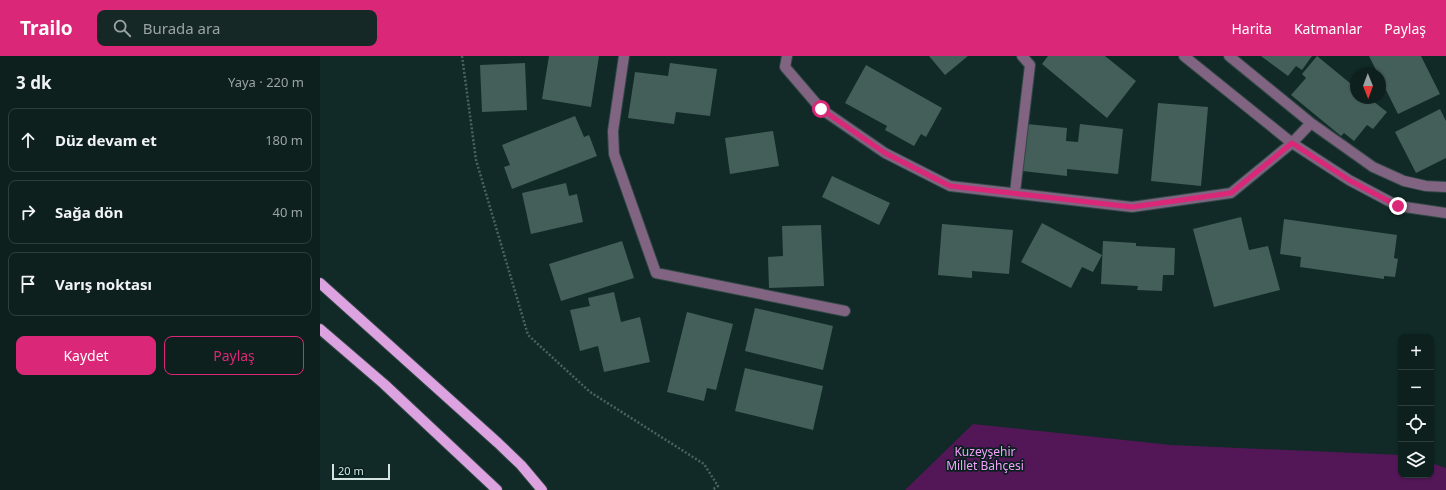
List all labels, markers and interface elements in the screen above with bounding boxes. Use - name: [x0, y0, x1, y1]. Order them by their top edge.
- search box: [97, 10, 377, 46]
- text: Trailo: [20, 15, 73, 41]
- icon: search: [111, 17, 133, 39]
- text: Burada ara: [143, 18, 220, 38]
- text: Harita: [1231, 19, 1272, 38]
- text: Katmanlar: [1294, 19, 1362, 38]
- text: Paylaş: [1384, 19, 1426, 38]
- north arrow: [1350, 68, 1386, 104]
- text: 3 dk: [16, 71, 51, 94]
- text: Yaya · 220 m: [228, 73, 304, 91]
- route start: [812, 100, 830, 118]
- icon: ahead: [17, 129, 39, 151]
- text: Düz devam et: [55, 130, 157, 150]
- text: 180 m: [265, 131, 303, 149]
- route end: [1389, 197, 1407, 215]
- icon: right: [17, 201, 39, 223]
- text: Sağa dön: [55, 202, 123, 222]
- text: 40 m: [273, 203, 303, 221]
- icon: arrive: [17, 273, 39, 295]
- text: Varış noktası: [55, 274, 152, 294]
- map controls: [1398, 334, 1434, 478]
- button: +: [1398, 334, 1434, 370]
- button: Kaydet: [16, 336, 156, 375]
- button: Paylaş: [164, 336, 304, 375]
- button: −: [1398, 370, 1434, 406]
- button: locate: [1398, 406, 1434, 442]
- button: layers: [1398, 442, 1434, 478]
- park label: Kuzeyşehir Millet Bahçesi: [946, 443, 1024, 474]
- scale bar: [332, 462, 390, 481]
- text: 20 m: [338, 463, 364, 478]

